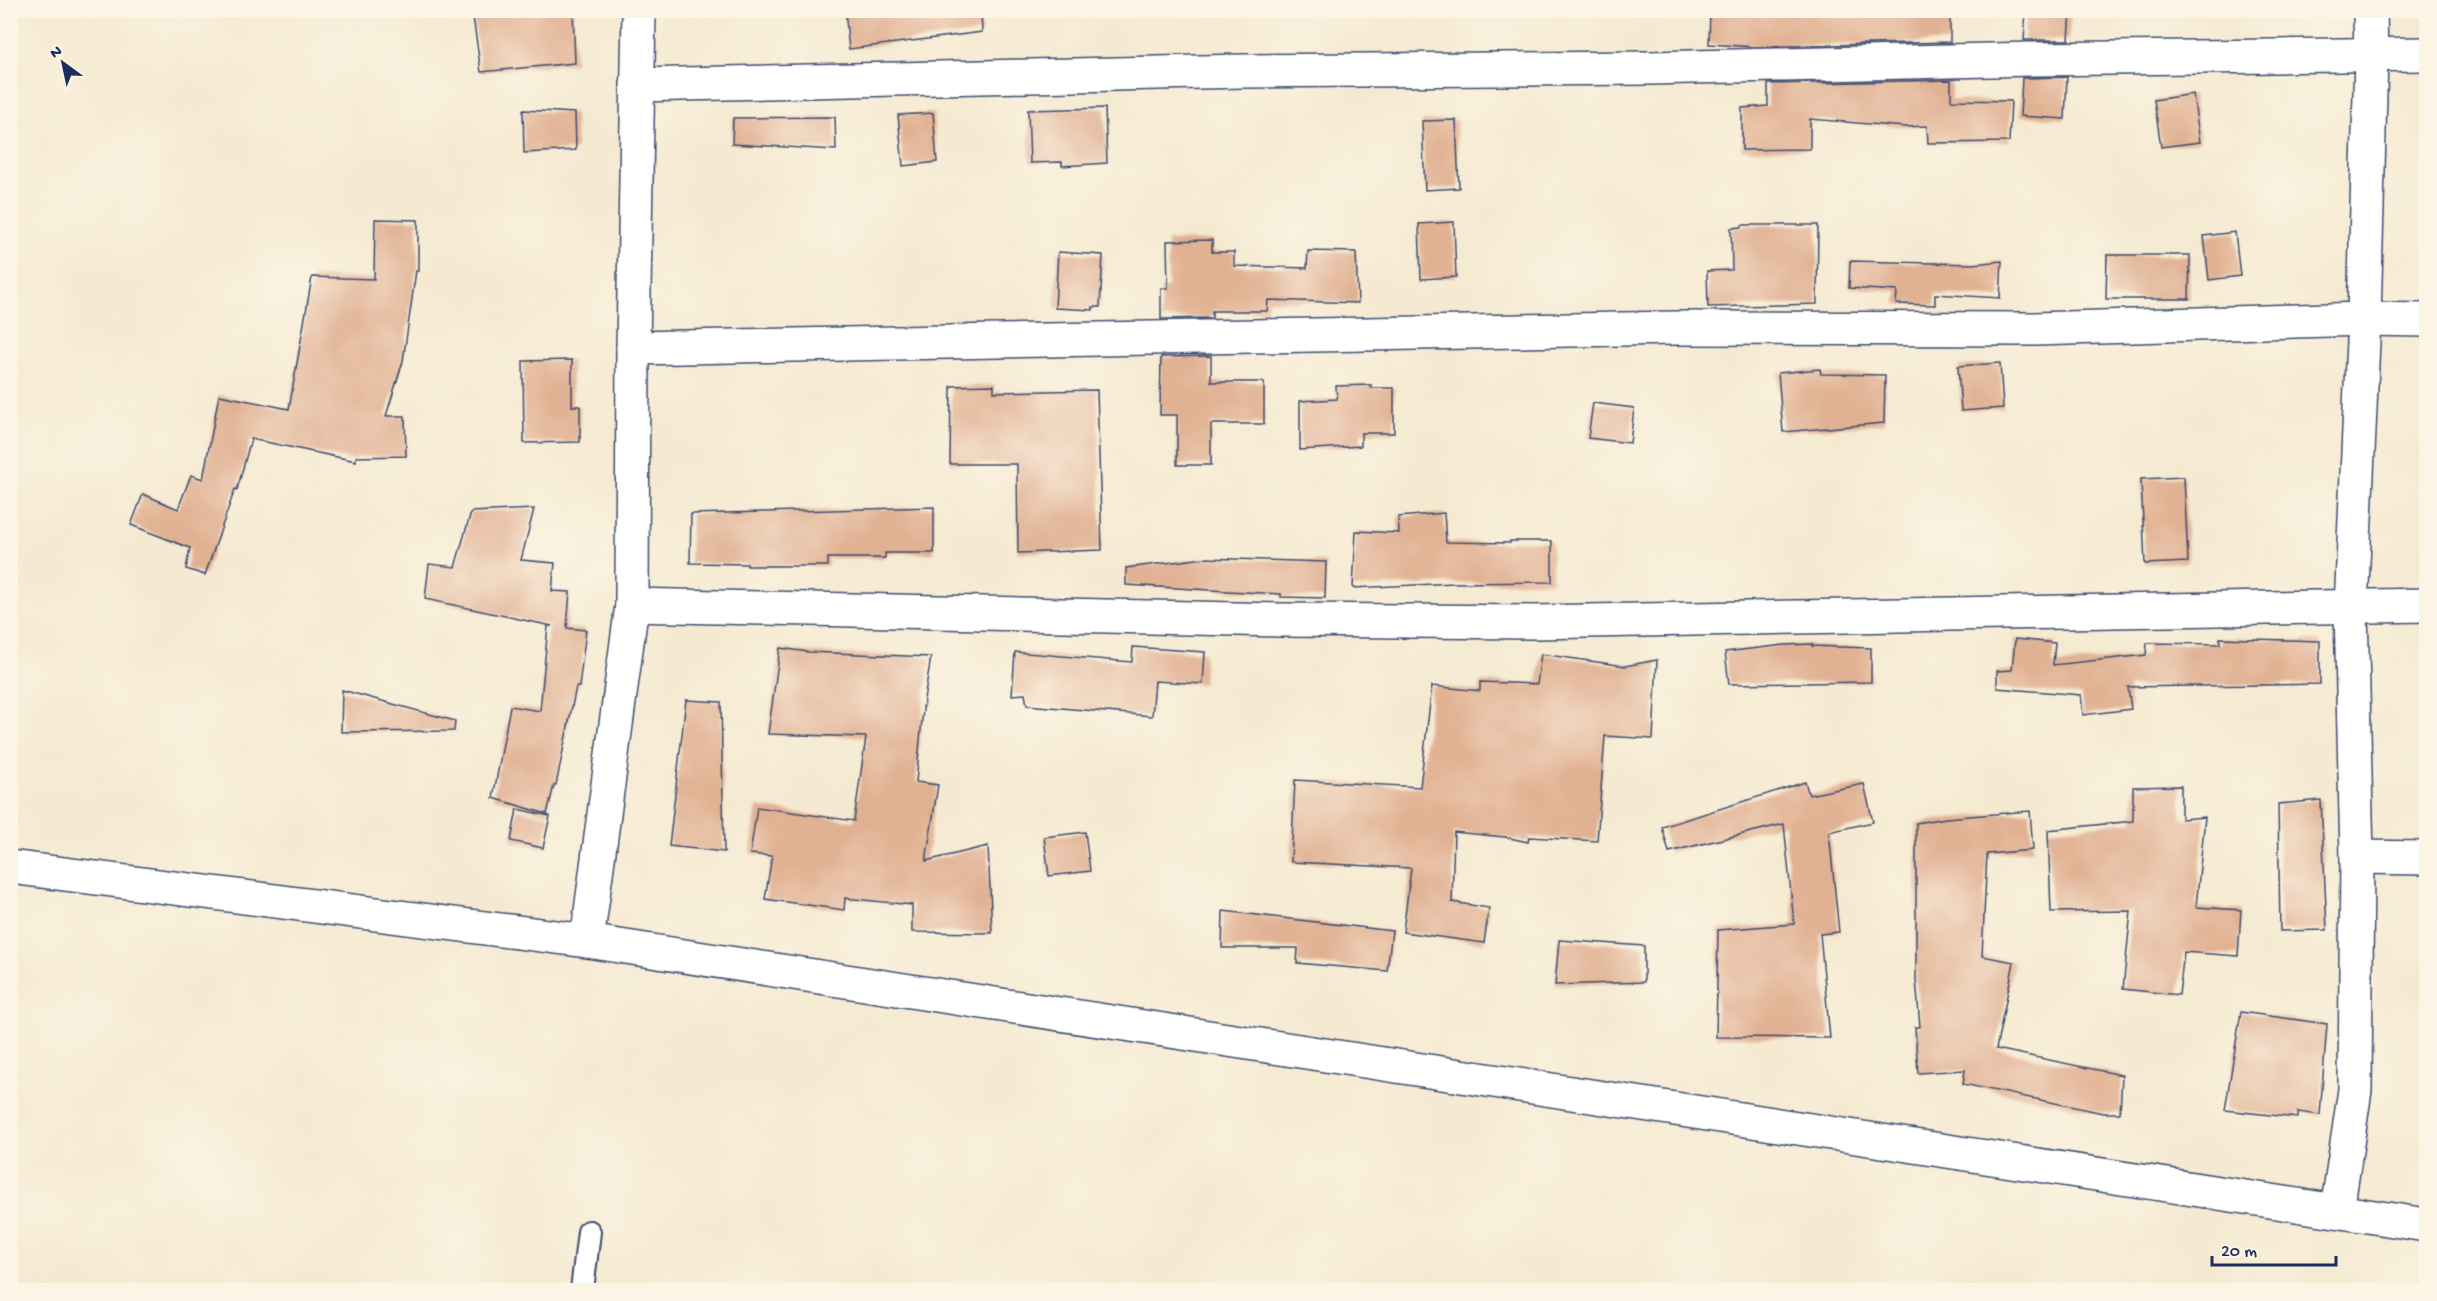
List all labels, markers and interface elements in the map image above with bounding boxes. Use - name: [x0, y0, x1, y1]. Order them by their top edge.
- north arrow: [33, 33, 93, 93]
- text: N: [47, 42, 67, 64]
- scale bar: [2212, 1229, 2336, 1267]
- text: 20 m: [2221, 1242, 2257, 1263]

